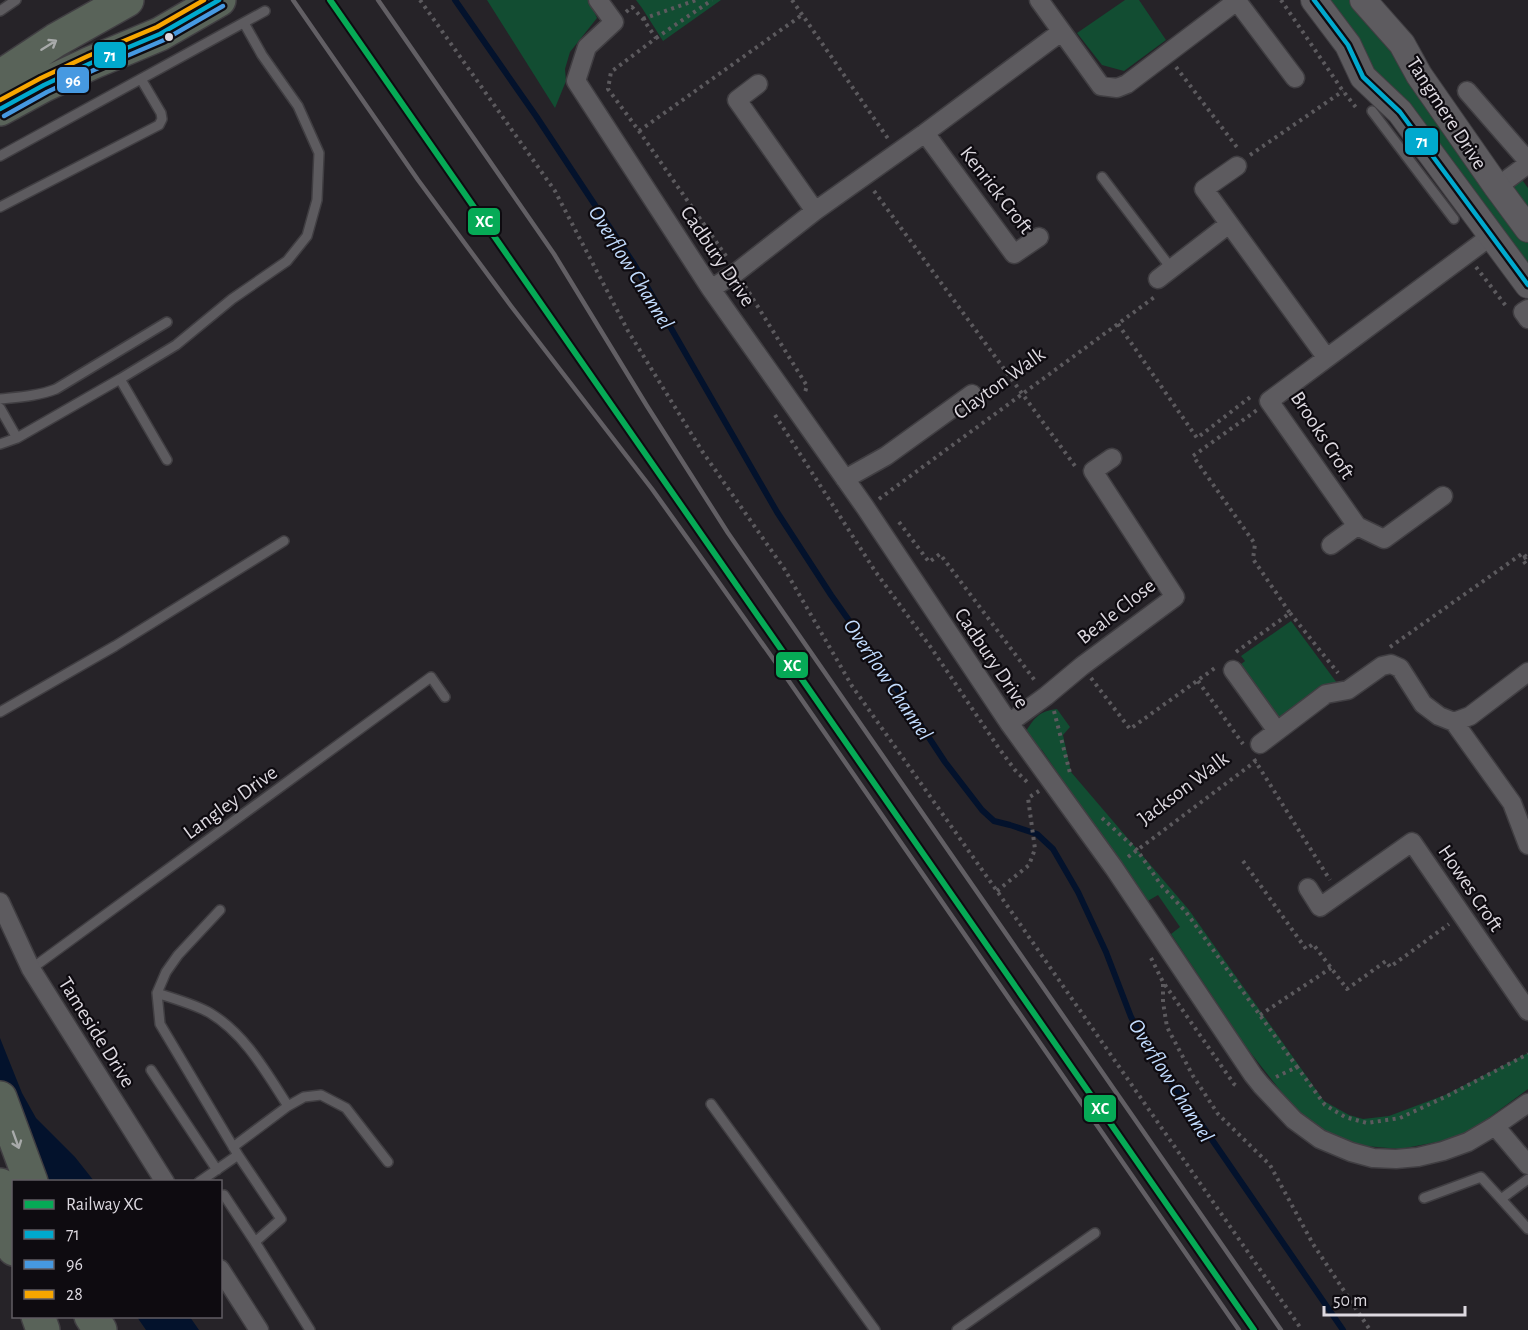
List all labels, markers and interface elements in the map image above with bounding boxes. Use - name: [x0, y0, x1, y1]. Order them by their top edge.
- unlabelled marker: [163, 31, 175, 43]
- one-way arrow: [40, 38, 57, 51]
- line badge: 71: [93, 41, 127, 69]
- text: 71: [104, 48, 116, 64]
- street label: Tangmere Drive: [1403, 53, 1491, 173]
- line badge: 96: [56, 66, 90, 94]
- text: 96: [65, 73, 81, 89]
- line badge: 71: [1404, 127, 1439, 156]
- text: 71: [1416, 134, 1428, 150]
- street label: Kenrick Croft: [956, 143, 1037, 238]
- water label: Overflow Channel: [584, 202, 678, 333]
- street label: Cadbury Drive: [676, 202, 759, 310]
- line badge: XC: [467, 207, 501, 236]
- text: XC: [475, 214, 494, 230]
- street label: Clayton Walk: [950, 343, 1049, 423]
- street label: Brooks Croft: [1287, 388, 1359, 483]
- street label: Beale Close: [1073, 575, 1159, 648]
- street label: Cadbury Drive: [950, 604, 1033, 712]
- water label: Overflow Channel: [840, 615, 937, 744]
- line badge: XC: [775, 651, 809, 679]
- text: XC: [783, 658, 802, 674]
- street label: Jackson Walk: [1134, 747, 1233, 829]
- street label: Langley Drive: [180, 761, 281, 843]
- street label: Howes Croft: [1434, 841, 1507, 935]
- street label: Tameside Drive: [54, 974, 139, 1091]
- water label: Overflow Channel: [1124, 1015, 1218, 1146]
- line badge: XC: [1083, 1094, 1117, 1123]
- text: XC: [1091, 1101, 1110, 1117]
- one-way arrow: [11, 1130, 22, 1149]
- legend: [12, 1180, 222, 1318]
- text: Railway XC: [66, 1196, 143, 1214]
- text: 71: [66, 1226, 80, 1244]
- text: 96: [66, 1256, 83, 1274]
- scale bar: [1324, 1279, 1465, 1317]
- text: 28: [66, 1286, 83, 1304]
- text: 50 m: [1333, 1292, 1367, 1310]

